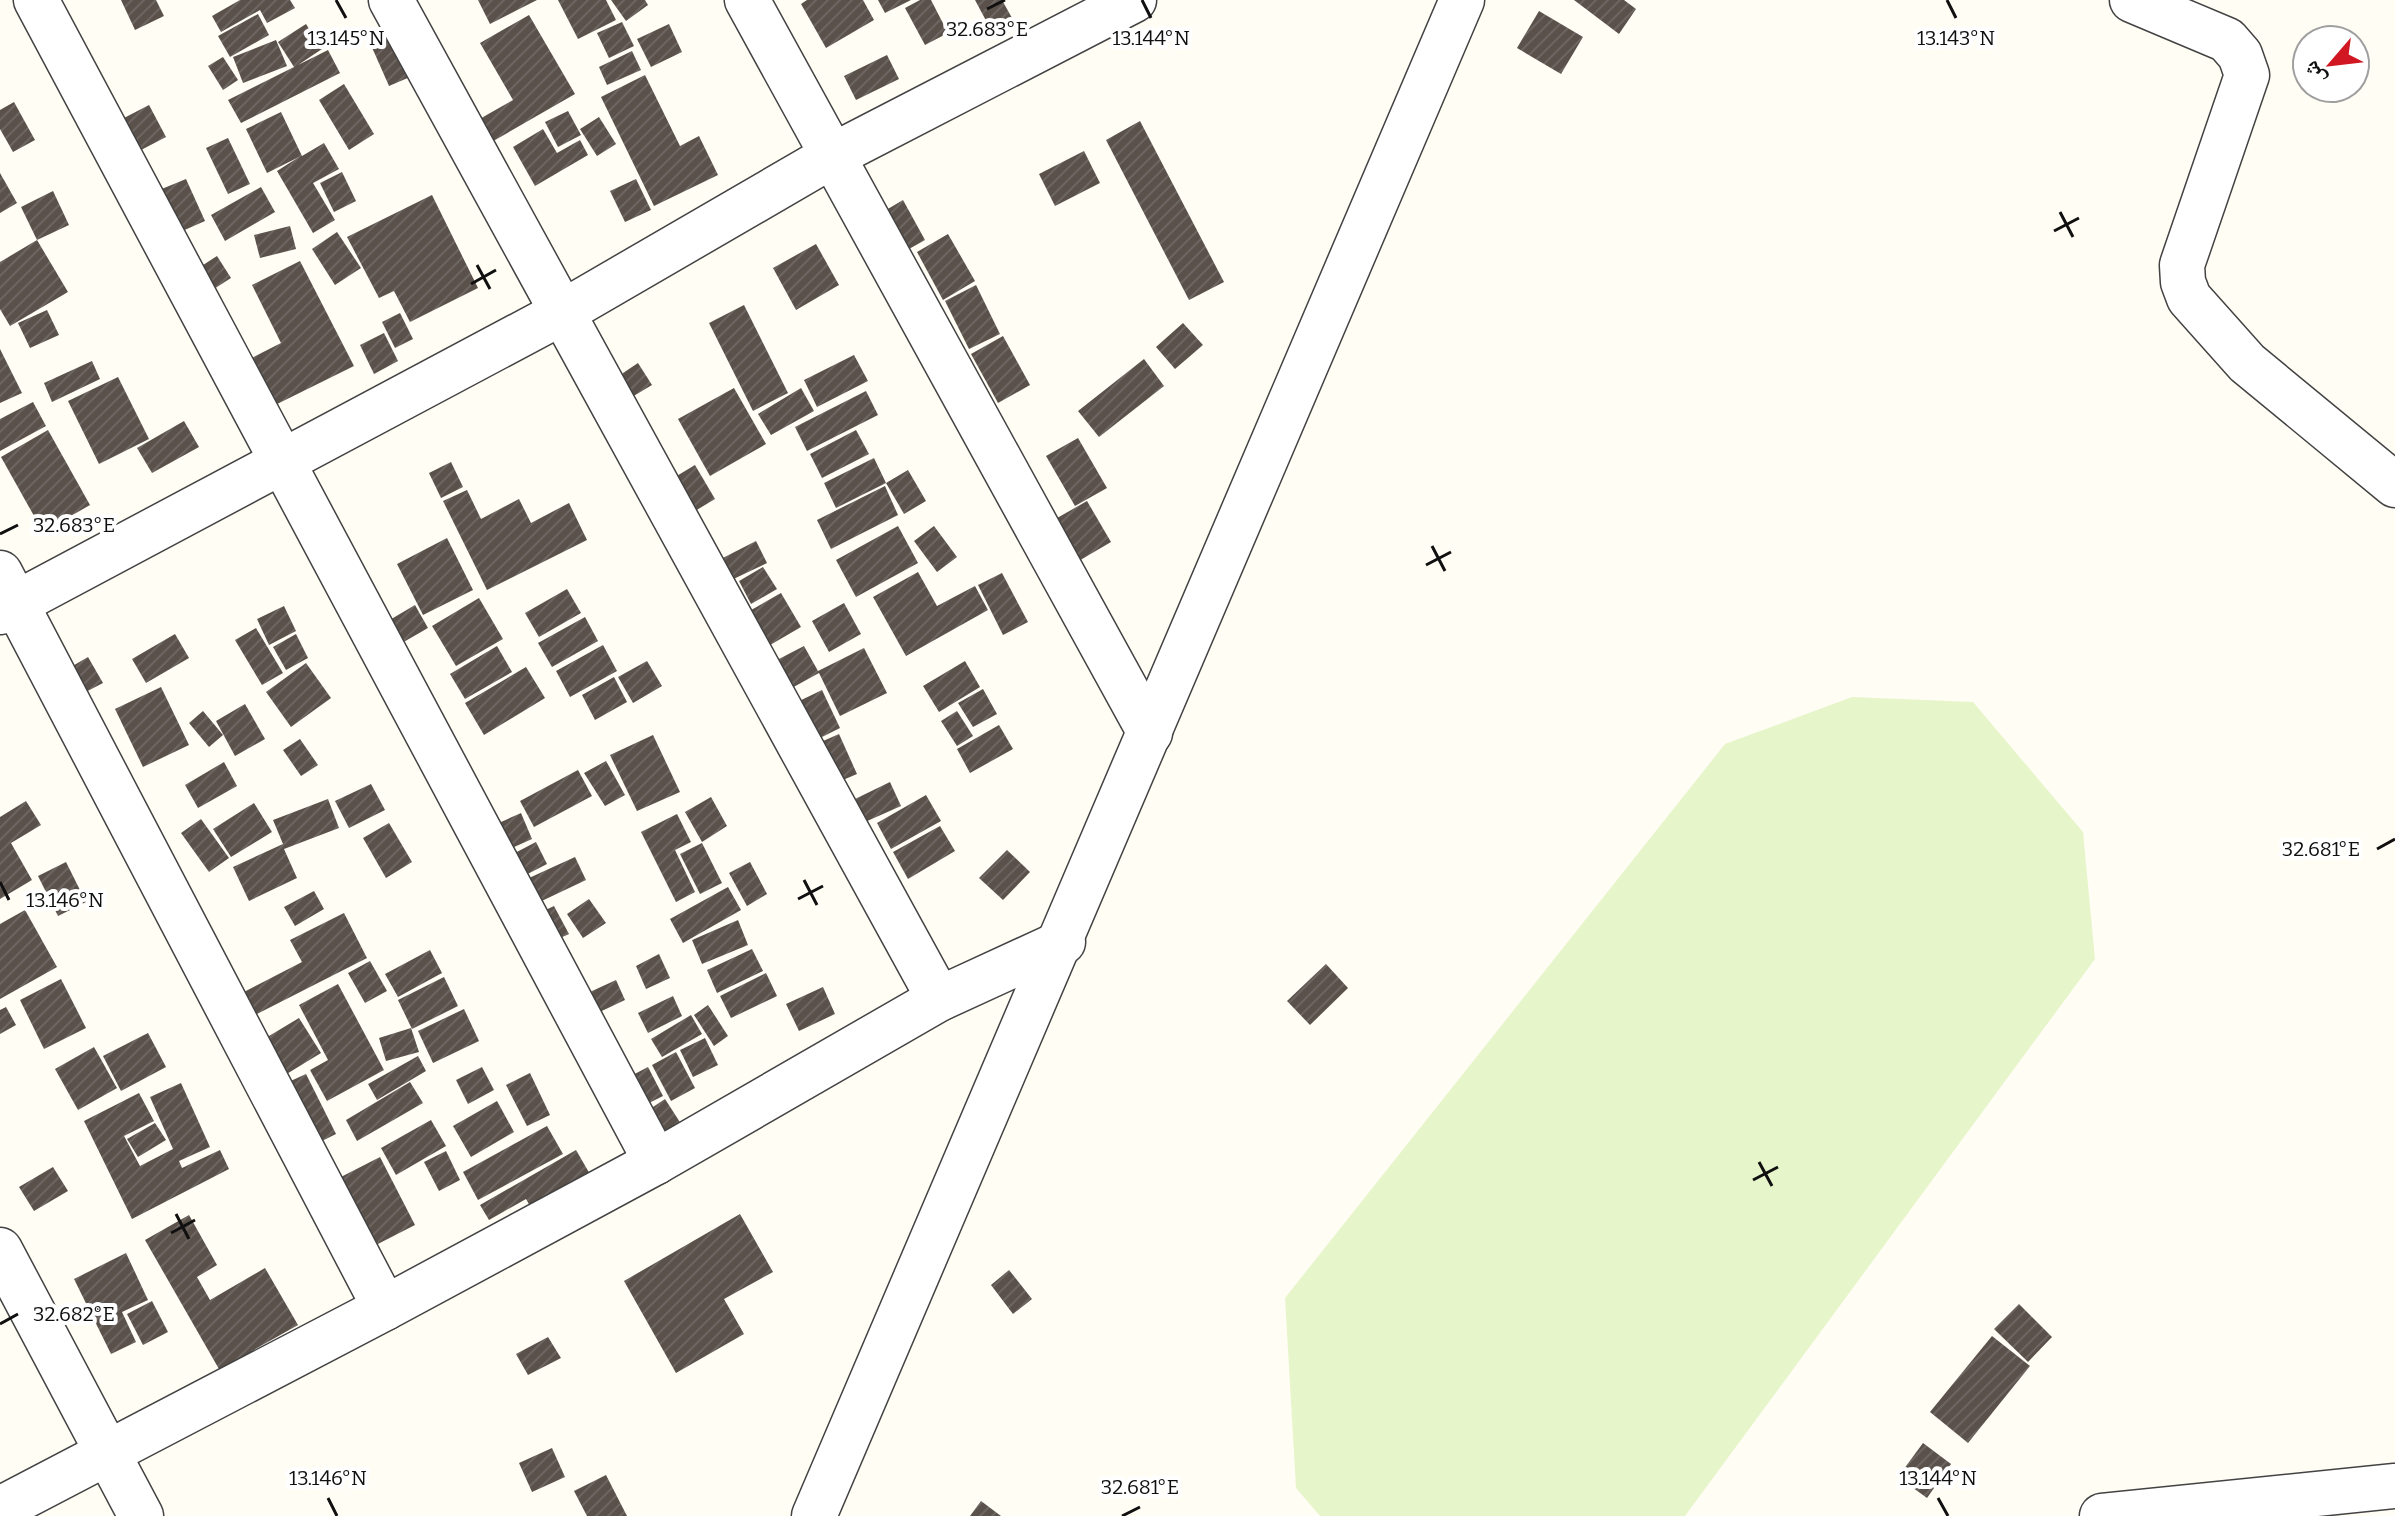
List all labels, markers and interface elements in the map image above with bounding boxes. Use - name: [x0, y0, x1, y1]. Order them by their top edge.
- text: 32.683°E: [946, 17, 1028, 41]
- north arrow: [2291, 24, 2371, 104]
- text: 13.145°N: [307, 26, 385, 50]
- text: 13.144°N: [1112, 26, 1190, 50]
- text: 13.143°N: [1917, 26, 1995, 50]
- text: ش: [2296, 57, 2331, 90]
- text: 32.683°E: [33, 513, 115, 537]
- text: 32.681°E: [2282, 837, 2360, 861]
- text: 13.146°N: [26, 888, 104, 912]
- text: 32.682°E: [33, 1302, 115, 1326]
- text: 13.146°N: [289, 1466, 367, 1490]
- text: 13.144°N: [1899, 1466, 1977, 1490]
- text: 32.681°E: [1101, 1475, 1179, 1499]

